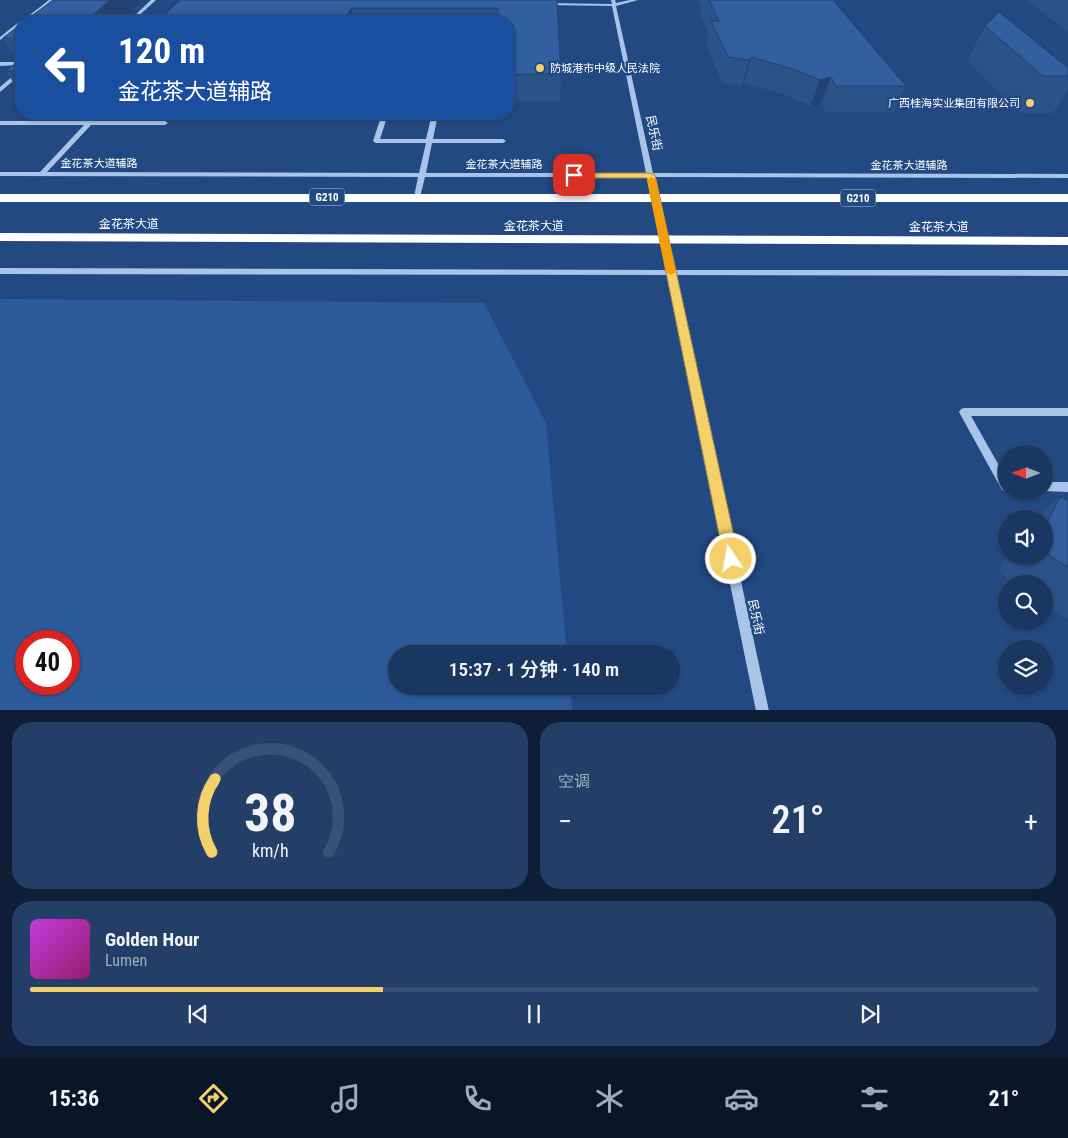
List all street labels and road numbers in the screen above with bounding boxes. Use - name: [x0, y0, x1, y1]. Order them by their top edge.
- street label: 民乐街: [643, 114, 665, 152]
- street label: 金花茶大道辅路: [61, 157, 138, 170]
- street label: 金花茶大道辅路: [466, 158, 543, 171]
- street label: 金花茶大道辅路: [871, 159, 948, 172]
- road number: G210: [310, 188, 344, 206]
- road number: G210: [840, 190, 876, 207]
- street label: 金花茶大道: [99, 217, 159, 231]
- street label: 金花茶大道: [504, 219, 564, 233]
- street label: 金花茶大道: [909, 220, 969, 234]
- street label: 民乐街: [745, 598, 767, 636]

